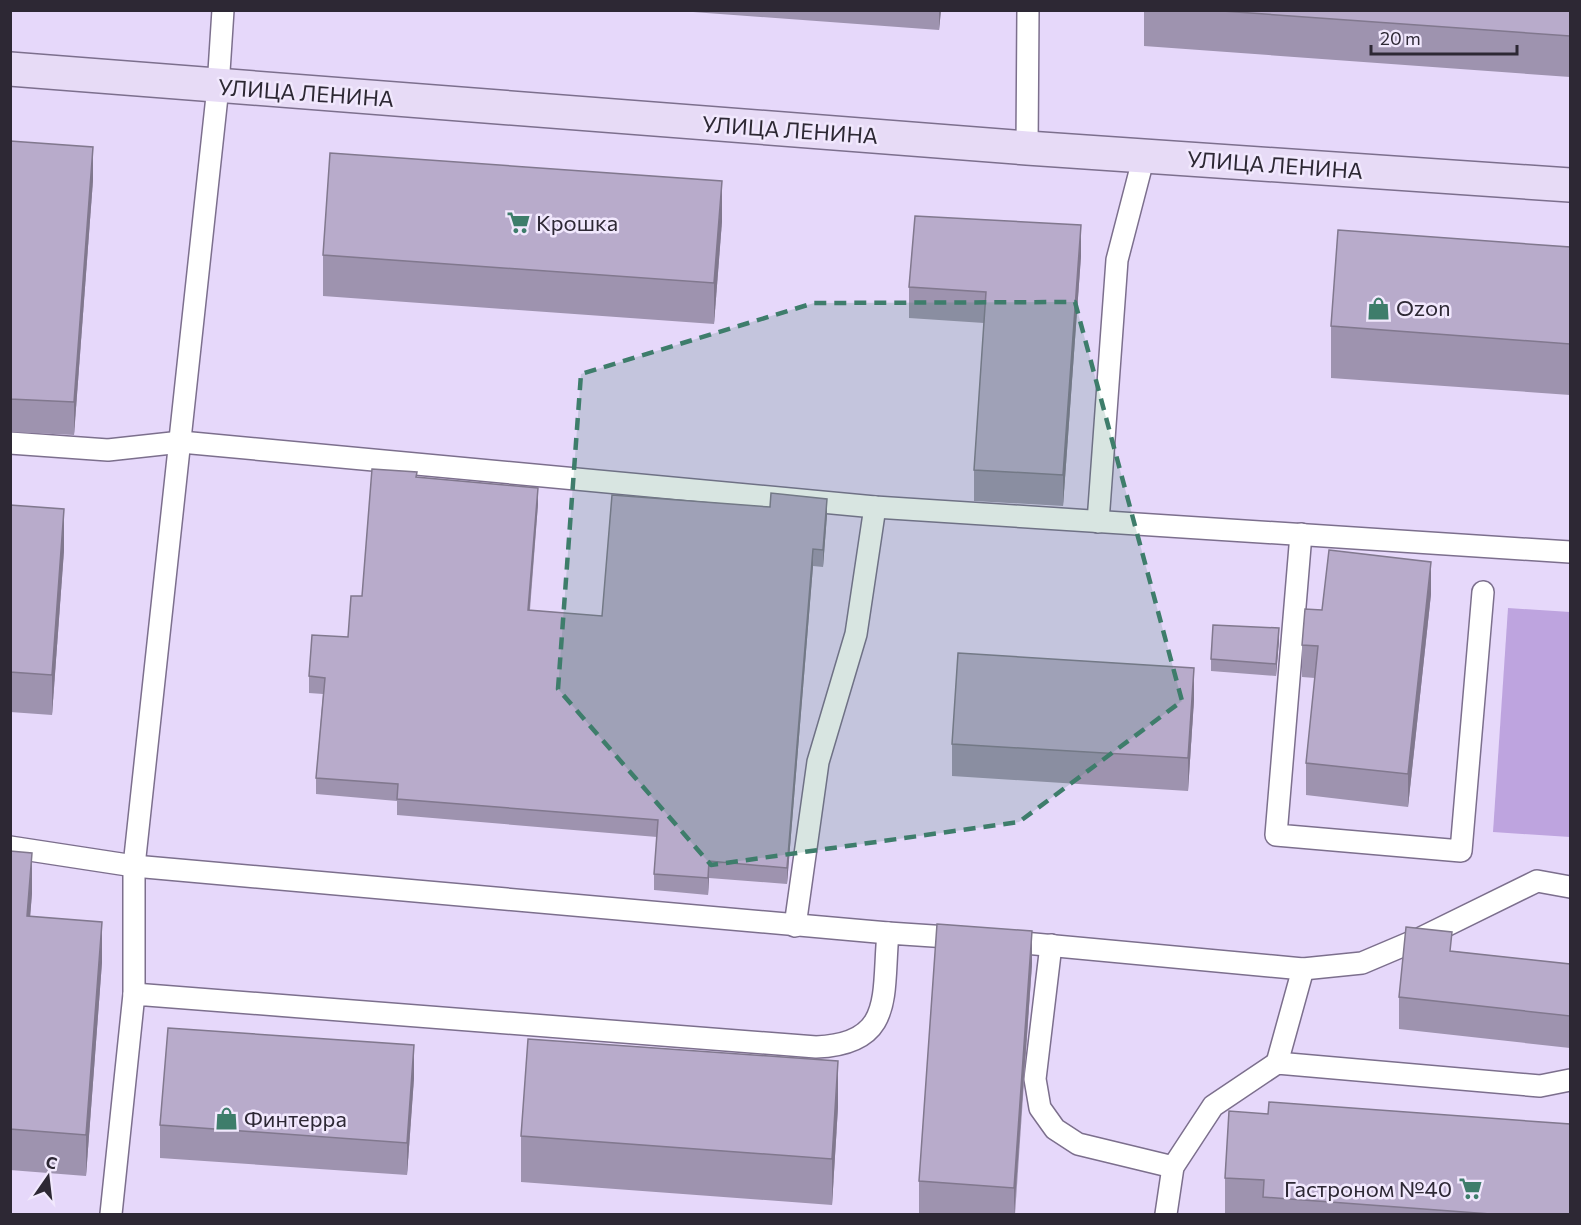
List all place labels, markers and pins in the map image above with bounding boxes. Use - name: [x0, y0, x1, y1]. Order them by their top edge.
- place label: Крошка: [536, 209, 618, 236]
- supermarket icon: Крошка: [505, 210, 531, 236]
- place label: Ozon: [1396, 294, 1451, 321]
- shop icon: Ozon: [1365, 295, 1391, 321]
- place label: Финтерра: [244, 1105, 347, 1132]
- shop icon: Финтерра: [213, 1106, 239, 1132]
- place label: Гастроном №40: [1284, 1175, 1452, 1202]
- supermarket icon: Гастроном №40: [1457, 1176, 1483, 1202]

